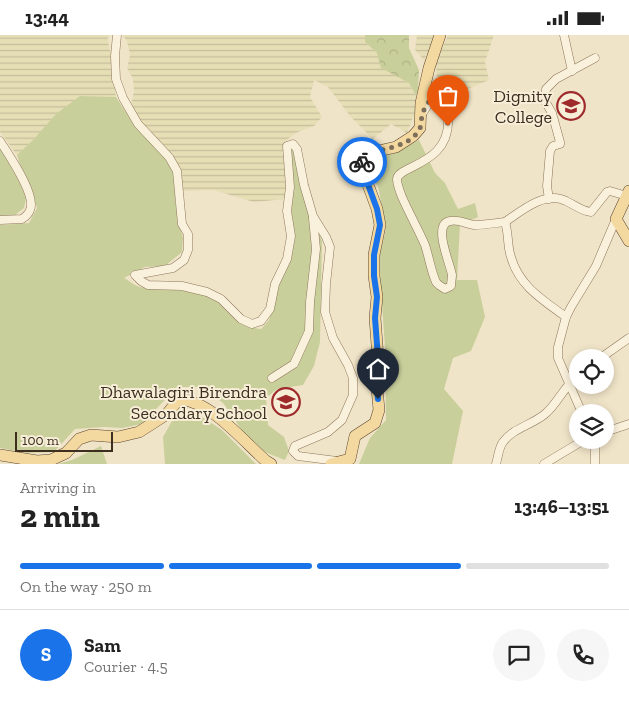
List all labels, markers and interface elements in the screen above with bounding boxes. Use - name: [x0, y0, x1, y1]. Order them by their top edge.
- text: 13:44: [25, 6, 69, 29]
- pin: [427, 75, 469, 126]
- icon: bag: [434, 82, 462, 110]
- place label: Dignity College: [493, 85, 553, 128]
- school or university icon: Dignity College: [556, 91, 586, 121]
- courier: [337, 137, 387, 187]
- icon: bike: [348, 148, 376, 176]
- pin: [357, 348, 399, 399]
- map controls: [569, 349, 614, 449]
- button: locate: [569, 349, 614, 394]
- icon: home: [364, 355, 392, 383]
- place label: Dhawalagiri Birendra Secondary School: [100, 381, 267, 424]
- school or university icon: Dhawalagiri Birendra Secondary School: [271, 387, 301, 417]
- button: layers: [569, 404, 614, 449]
- scale bar: [15, 429, 112, 452]
- text: 100 m: [22, 432, 59, 449]
- text: Arriving in: [20, 478, 96, 497]
- text: 13:46–13:51: [514, 495, 609, 518]
- text: 2 min: [20, 497, 100, 535]
- text: On the way · 250 m: [20, 577, 151, 596]
- button: chat: [493, 629, 545, 681]
- button: phone: [557, 629, 609, 681]
- text: Sam: [84, 634, 121, 657]
- text: S: [41, 643, 51, 666]
- text: Courier · 4.5: [84, 657, 168, 676]

